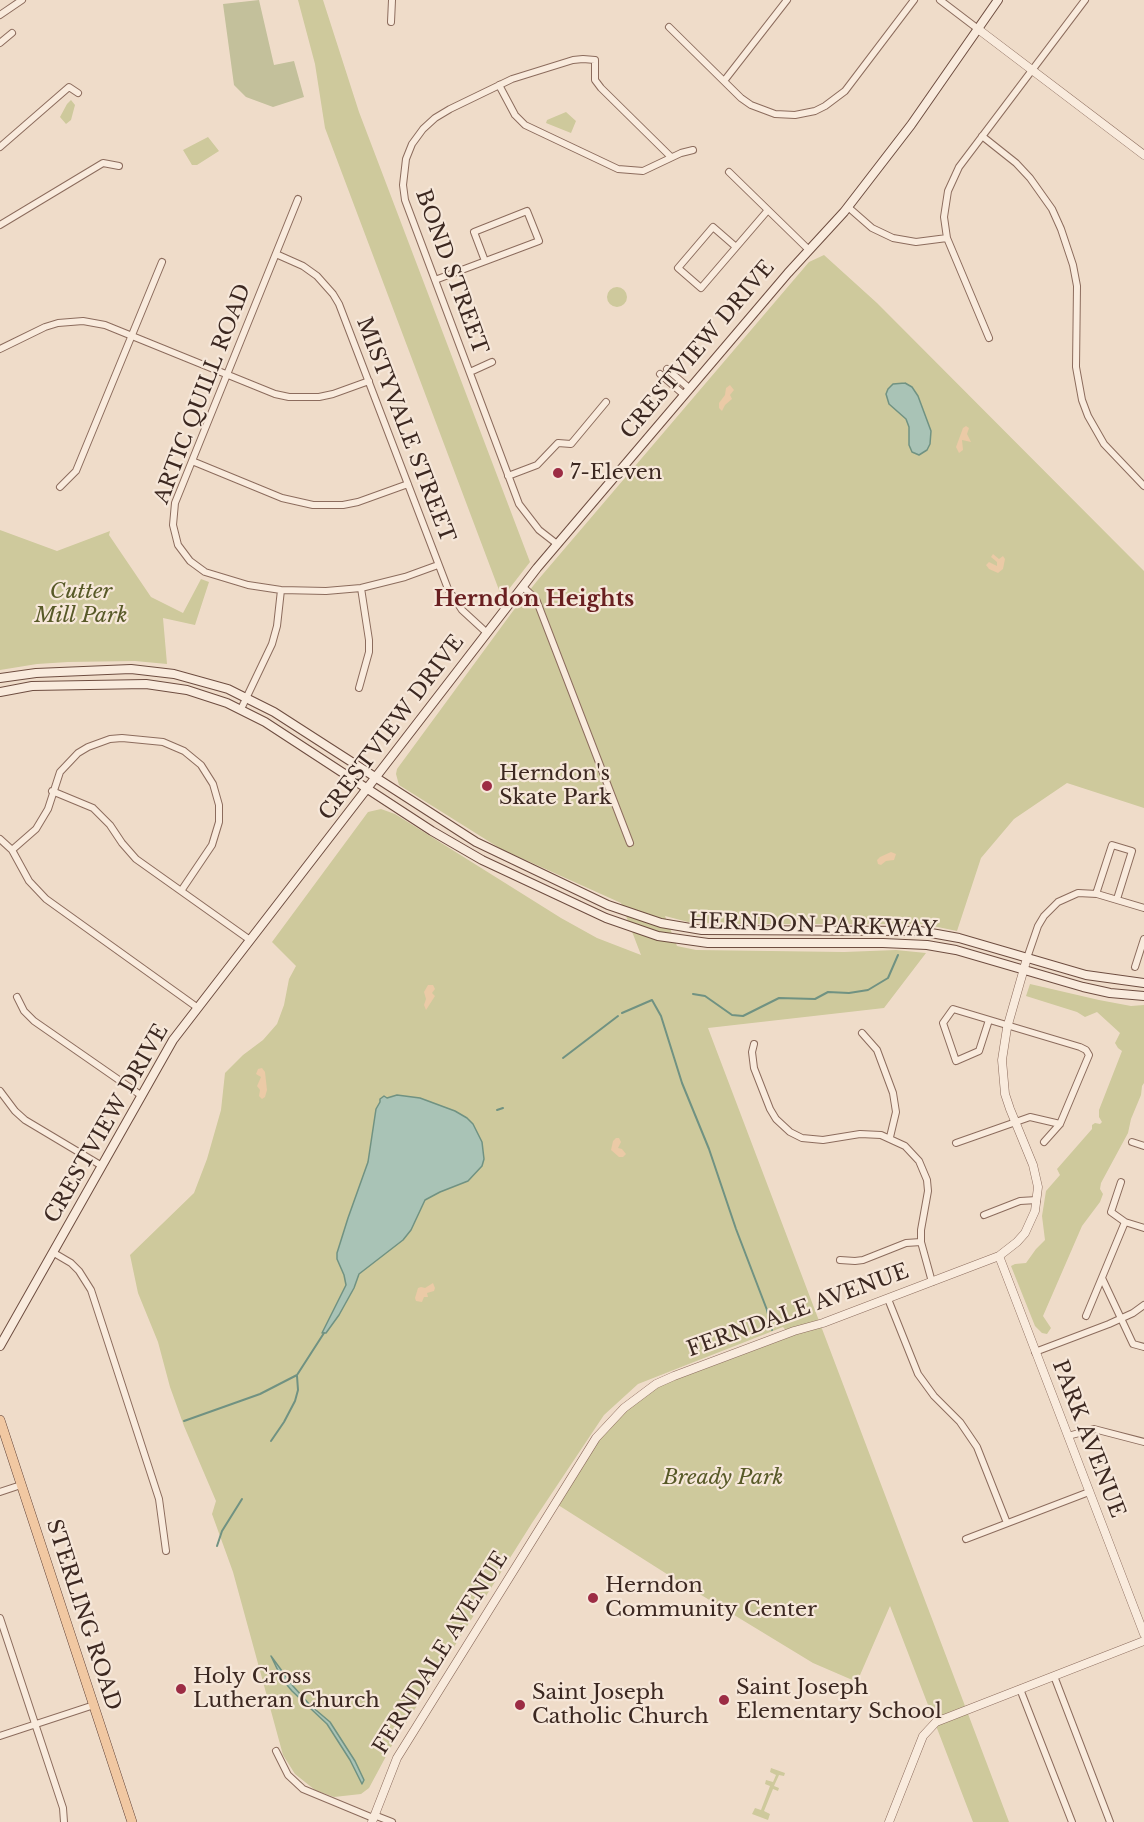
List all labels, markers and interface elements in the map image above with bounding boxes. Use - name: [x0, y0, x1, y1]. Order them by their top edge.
- street label: BOND STREET: [410, 186, 492, 358]
- street label: CRESTVIEW DRIVE: [616, 256, 780, 444]
- street label: ARTIC QUILL ROAD: [149, 280, 257, 508]
- street label: MISTYVALE STREET: [350, 314, 460, 546]
- place label: 7-Eleven: [570, 460, 662, 486]
- marker: 7-Eleven: [551, 466, 565, 480]
- park label: Cutter Mill Park: [35, 579, 127, 629]
- district label: Herndon Heights: [434, 587, 634, 613]
- street label: CRESTVIEW DRIVE: [314, 630, 470, 826]
- place label: Herndon's Skate Park: [499, 761, 612, 811]
- marker: Herndon's Skate Park: [480, 779, 494, 793]
- street label: HERNDON PARKWAY: [688, 909, 938, 943]
- street label: CRESTVIEW DRIVE: [40, 1020, 174, 1228]
- street label: FERNDALE AVENUE: [684, 1259, 912, 1363]
- street label: PARK AVENUE: [1046, 1357, 1130, 1521]
- park label: Bready Park: [663, 1465, 783, 1491]
- street label: STERLING ROAD: [40, 1516, 126, 1714]
- street label: FERNDALE AVENUE: [368, 1547, 514, 1759]
- place label: Herndon Community Center: [605, 1573, 817, 1623]
- marker: Herndon Community Center: [586, 1591, 600, 1605]
- place label: Holy Cross Lutheran Church: [193, 1664, 380, 1714]
- place label: Saint Joseph Elementary School: [736, 1675, 942, 1725]
- place label: Saint Joseph Catholic Church: [532, 1680, 709, 1730]
- marker: Holy Cross Lutheran Church: [174, 1682, 188, 1696]
- marker: Saint Joseph Elementary School: [717, 1693, 731, 1707]
- marker: Saint Joseph Catholic Church: [513, 1698, 527, 1712]

